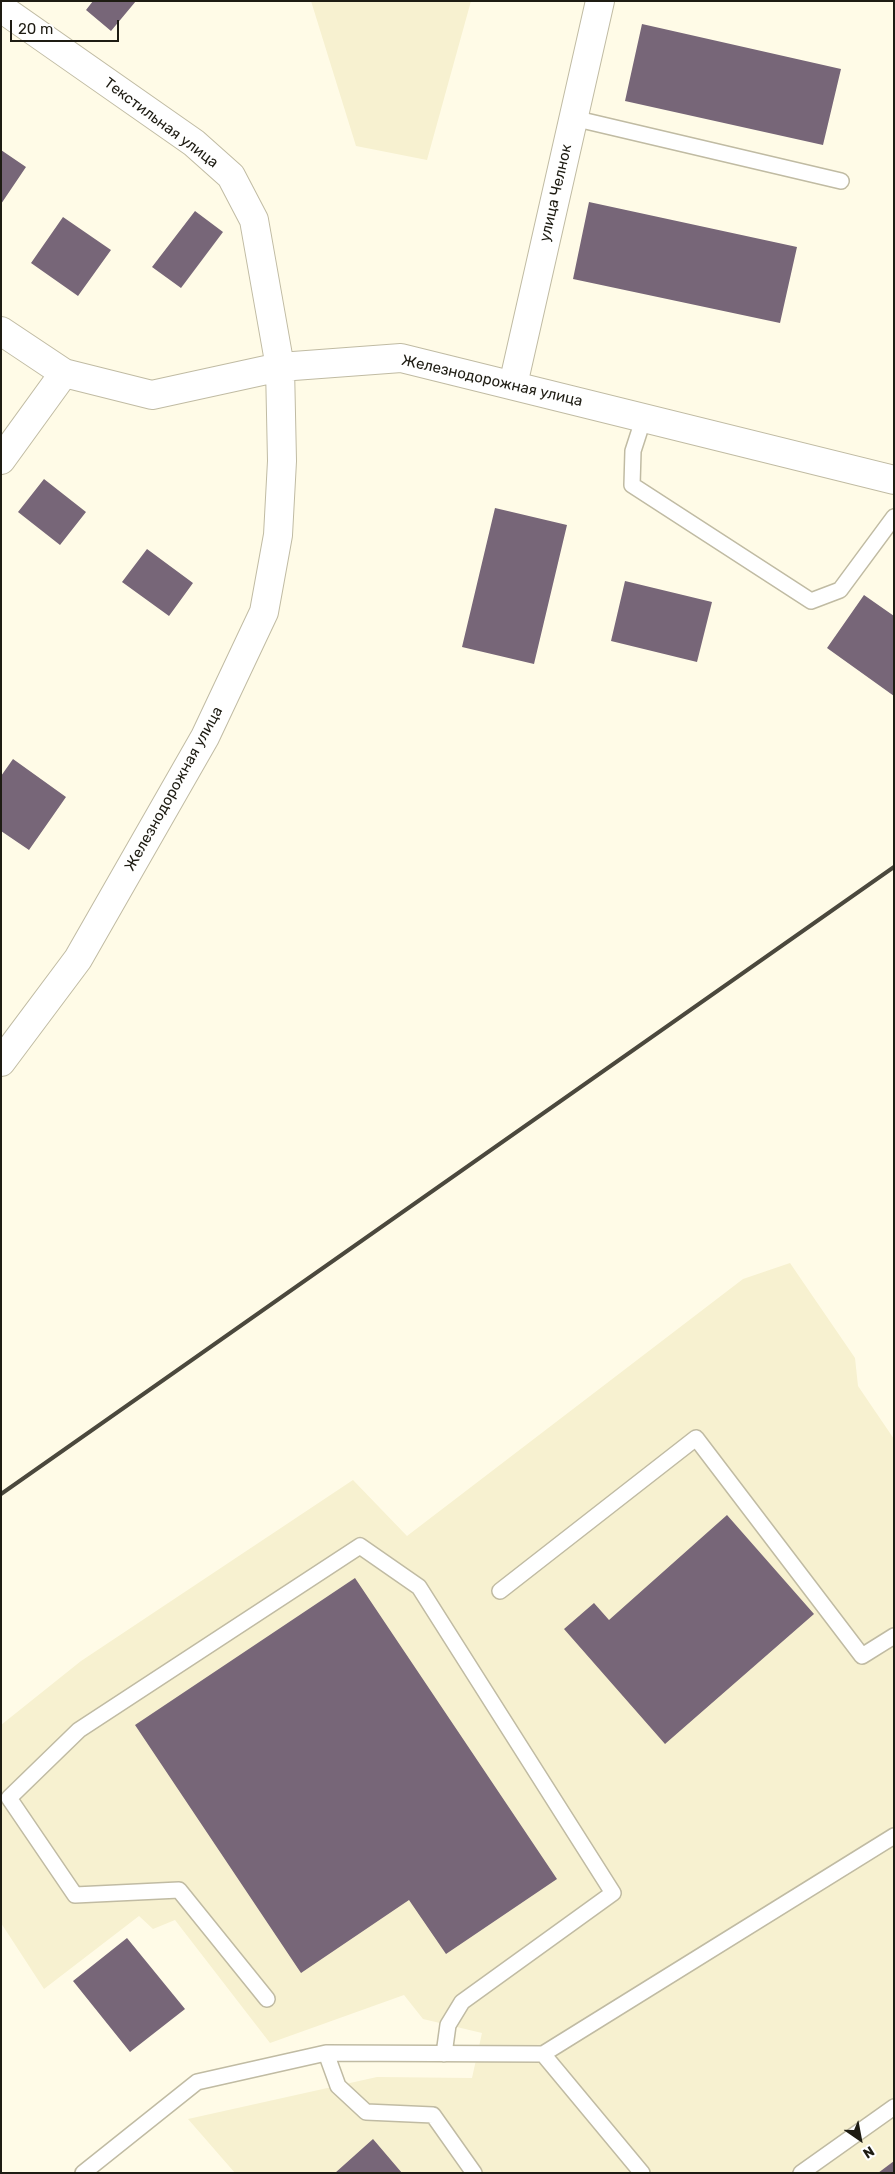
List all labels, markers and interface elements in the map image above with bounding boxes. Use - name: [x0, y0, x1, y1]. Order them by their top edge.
- scale bar: [12, 10, 121, 42]
- text: 20 m: [18, 20, 53, 38]
- street label: Текстильная улица: [100, 74, 222, 172]
- street label: улица Челнок: [536, 143, 576, 243]
- street label: Железнодорожная улица: [400, 351, 584, 411]
- street label: Железнодорожная улица: [121, 704, 227, 874]
- north arrow: [835, 2114, 885, 2164]
- text: N: [860, 2142, 877, 2162]

